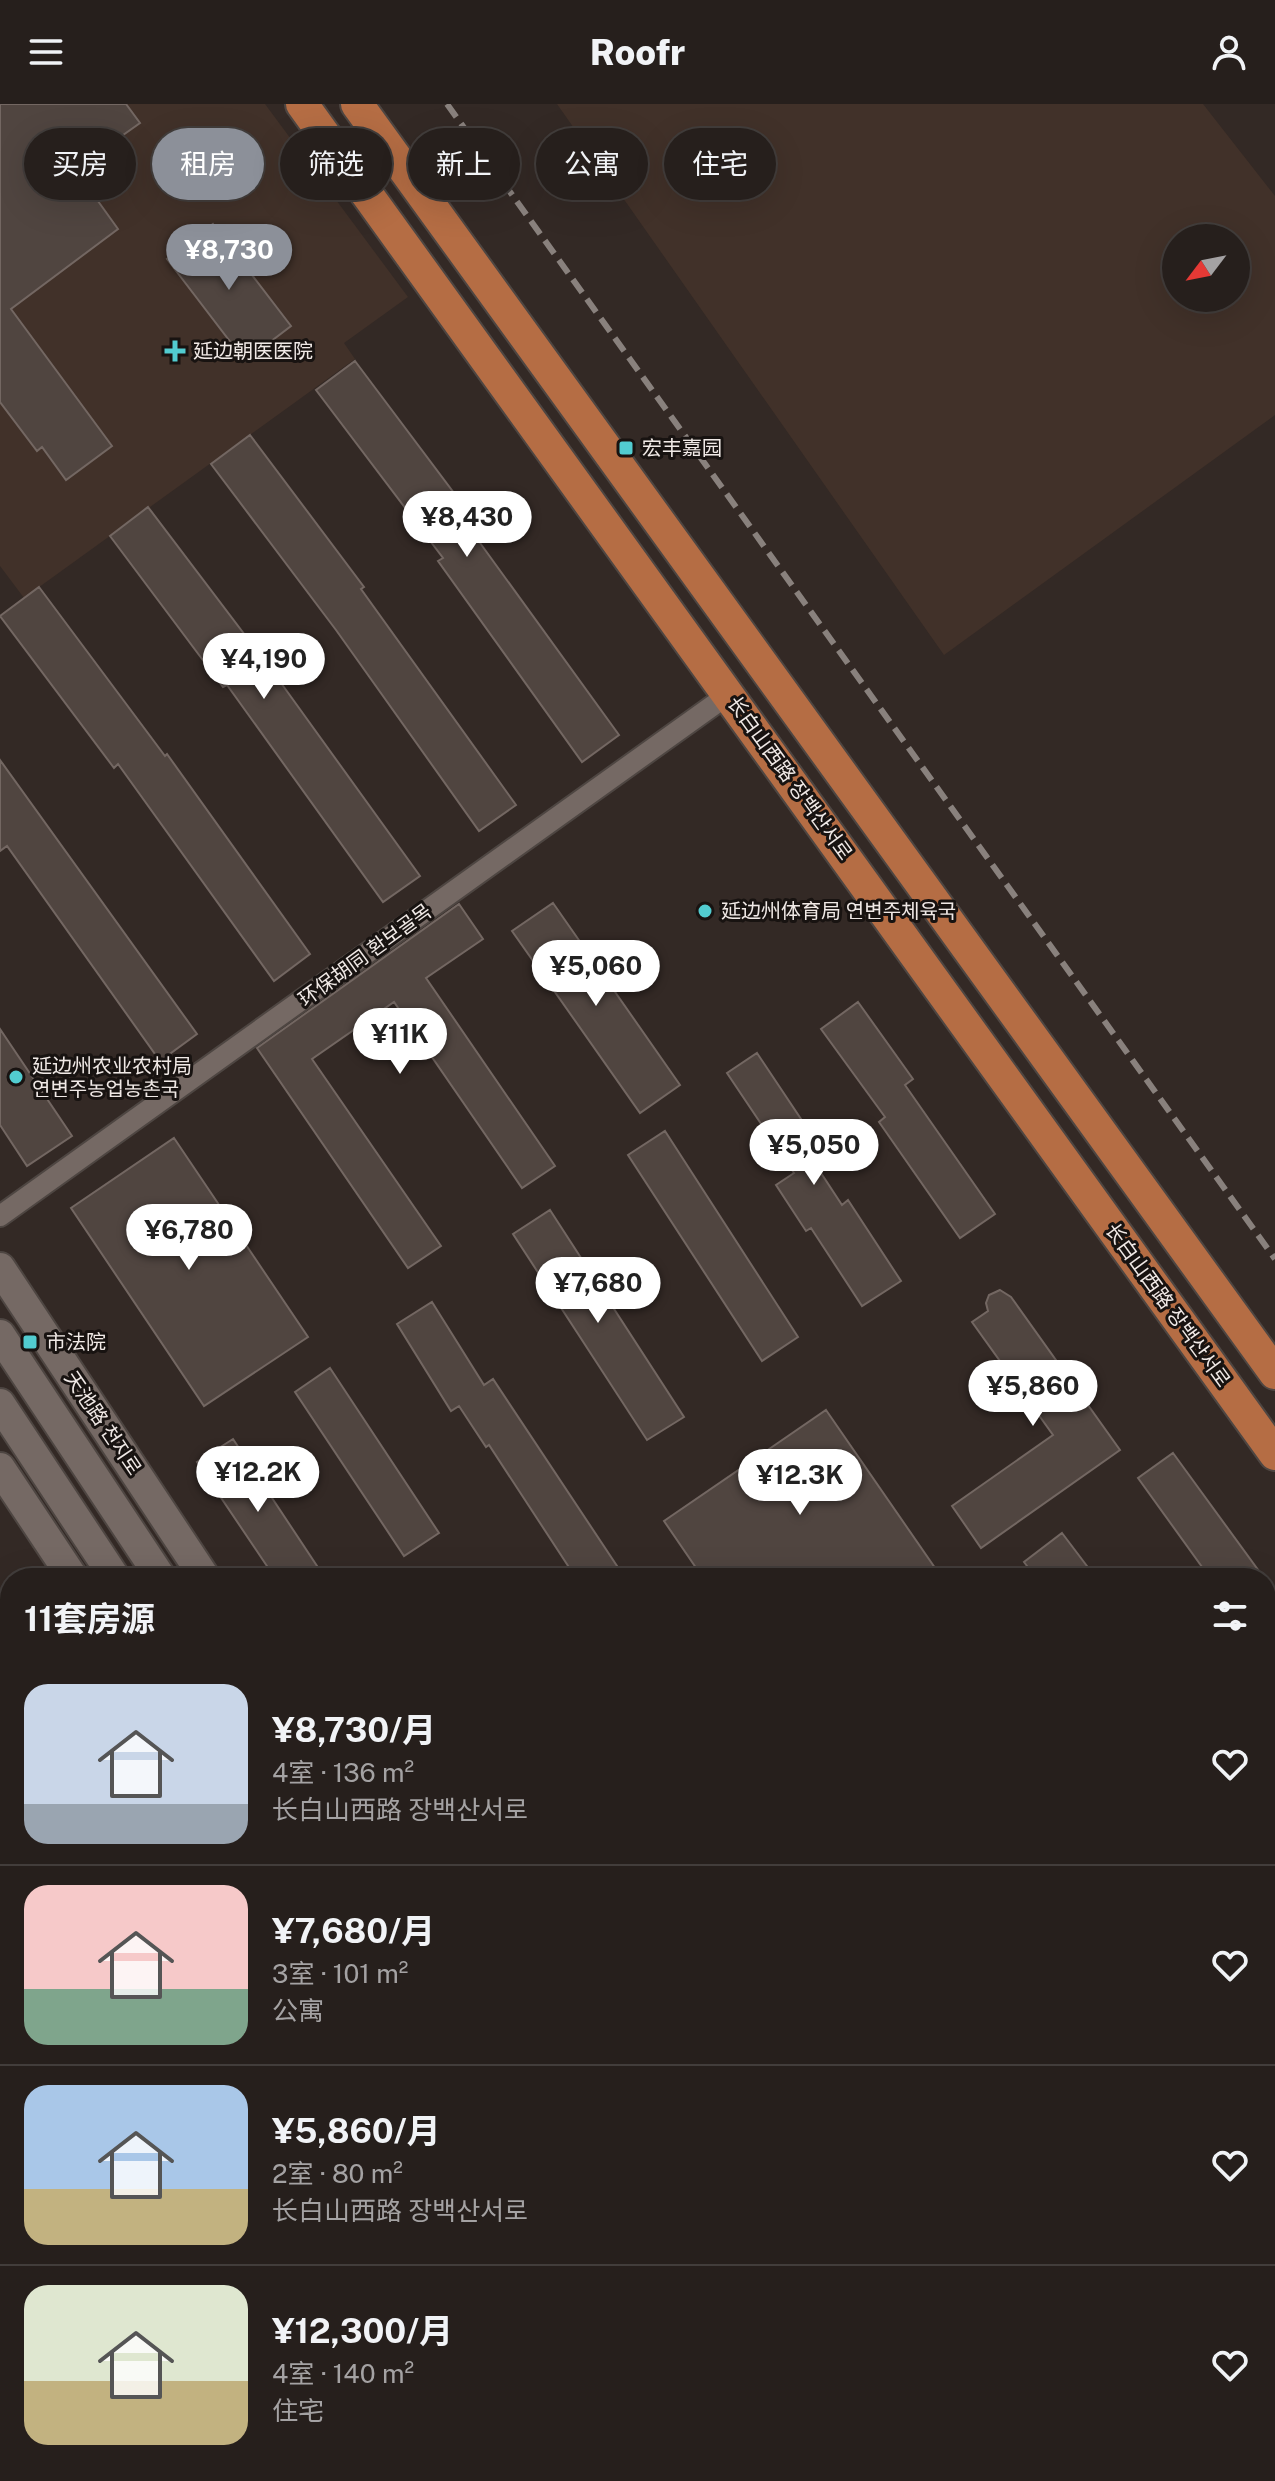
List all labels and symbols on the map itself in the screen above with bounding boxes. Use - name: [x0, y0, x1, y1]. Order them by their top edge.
- pin: ¥8,730: [164, 224, 294, 292]
- north arrow: [1162, 224, 1250, 312]
- place label: 延边朝医医院: [193, 339, 313, 363]
- marker: 延边朝医医院: [164, 340, 186, 362]
- place label: 宏丰嘉园: [642, 436, 722, 460]
- marker: 宏丰嘉园: [617, 439, 635, 457]
- pin: ¥8,430: [402, 491, 532, 559]
- pin: ¥4,190: [199, 633, 329, 701]
- street label: 长白山西路 장백산서로: [722, 691, 858, 865]
- street label: 环保胡同 환보골목: [294, 899, 436, 1011]
- place label: 延边州体育局 연변주체육국: [721, 899, 956, 923]
- marker: 延边州体育局 연변주체육국: [696, 902, 714, 920]
- pin: ¥5,060: [531, 940, 661, 1008]
- pin: ¥11K: [353, 1008, 447, 1076]
- place label: 延边州农业农村局 연변주농업농촌국: [32, 1054, 192, 1101]
- marker: 延边州农业农村局 연변주농업농촌국: [7, 1068, 25, 1086]
- pin: ¥5,050: [749, 1119, 879, 1187]
- pin: ¥6,780: [124, 1204, 254, 1272]
- street label: 长白山西路 장백산서로: [1100, 1218, 1236, 1392]
- pin: ¥7,680: [533, 1257, 663, 1325]
- place label: 市法院: [46, 1330, 106, 1354]
- marker: 市法院: [21, 1333, 39, 1351]
- pin: ¥5,860: [968, 1360, 1098, 1428]
- street label: 天池路 천지로: [59, 1367, 147, 1479]
- pin: ¥12.2K: [193, 1446, 323, 1514]
- pin: ¥12.3K: [735, 1449, 865, 1517]

